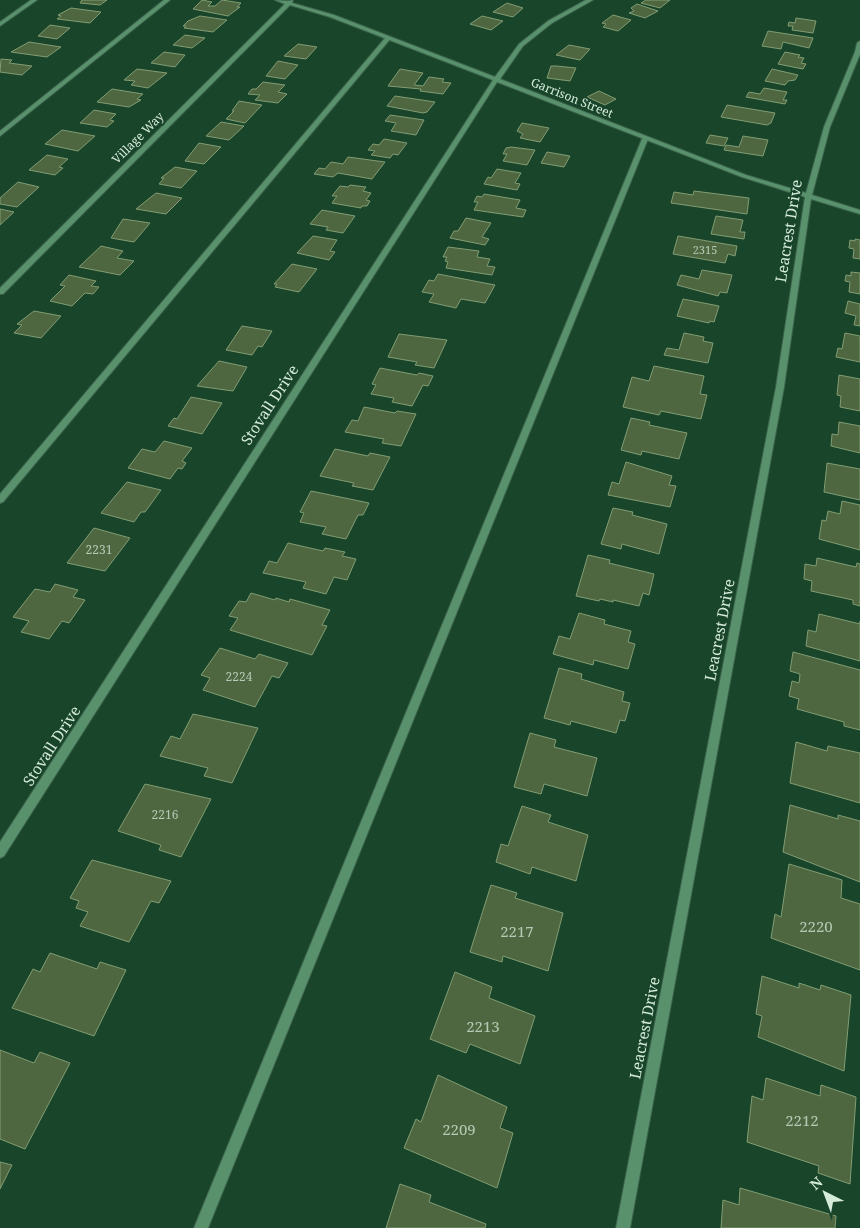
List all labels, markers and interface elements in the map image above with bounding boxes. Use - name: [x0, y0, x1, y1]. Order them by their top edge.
- street label: Garrison Street: [529, 73, 616, 122]
- street label: Village Way: [108, 108, 168, 167]
- street label: Leacrest Drive: [770, 178, 806, 284]
- house number: 2315: [693, 242, 717, 257]
- street label: Stovall Drive: [236, 360, 303, 448]
- house number: 2231: [86, 541, 112, 558]
- street label: Leacrest Drive: [699, 577, 739, 683]
- house number: 2224: [226, 668, 253, 685]
- street label: Stovall Drive: [18, 701, 85, 789]
- house number: 2216: [152, 806, 179, 823]
- house number: 2220: [799, 916, 833, 936]
- house number: 2217: [500, 921, 534, 941]
- street label: Leacrest Drive: [624, 975, 664, 1081]
- house number: 2213: [466, 1016, 500, 1036]
- house number: 2212: [785, 1110, 819, 1130]
- house number: 2209: [442, 1119, 476, 1139]
- north arrow: [800, 1168, 850, 1218]
- text: N: [806, 1172, 826, 1194]

